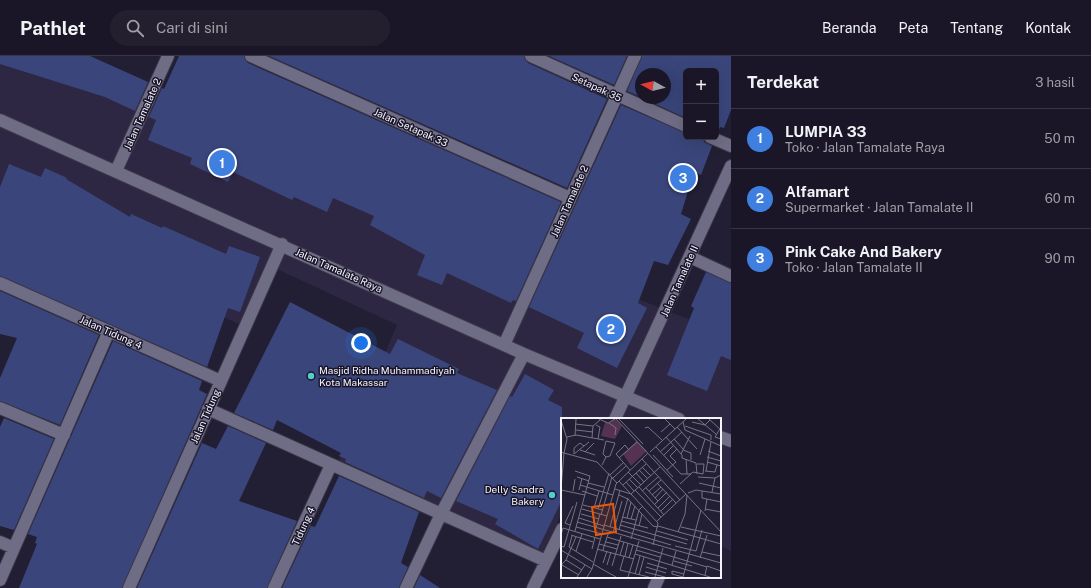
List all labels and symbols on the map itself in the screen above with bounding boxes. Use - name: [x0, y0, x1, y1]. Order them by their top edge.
- north arrow: [635, 68, 671, 104]
- street label: Setapak 35: [570, 70, 624, 104]
- street label: Jalan Tamalate 2: [121, 76, 163, 152]
- street label: Jalan Setapak 33: [372, 105, 450, 149]
- pin: 1: [209, 148, 235, 178]
- street label: Jalan Tamalate 2: [548, 163, 590, 239]
- pin: 3: [670, 163, 696, 193]
- street label: Jalan Tamalate II: [658, 243, 700, 319]
- street label: Jalan Tamalate Raya: [294, 245, 384, 295]
- street label: Jalan Tidung 4: [78, 313, 144, 351]
- pin: 2: [598, 314, 624, 344]
- your location: [351, 333, 371, 353]
- place label: Masjid Ridha Muhammadiyah Kota Makassar: [319, 364, 455, 388]
- marker: Masjid Ridha Muhammadiyah Kota Makassar: [306, 371, 316, 381]
- street label: Jalan Tidung: [188, 387, 222, 445]
- inset map: [561, 418, 721, 578]
- place label: Delly Sandra Bakery: [485, 483, 545, 507]
- marker: Delly Sandra Bakery: [547, 490, 557, 500]
- street label: Tidung 4: [289, 505, 317, 547]

